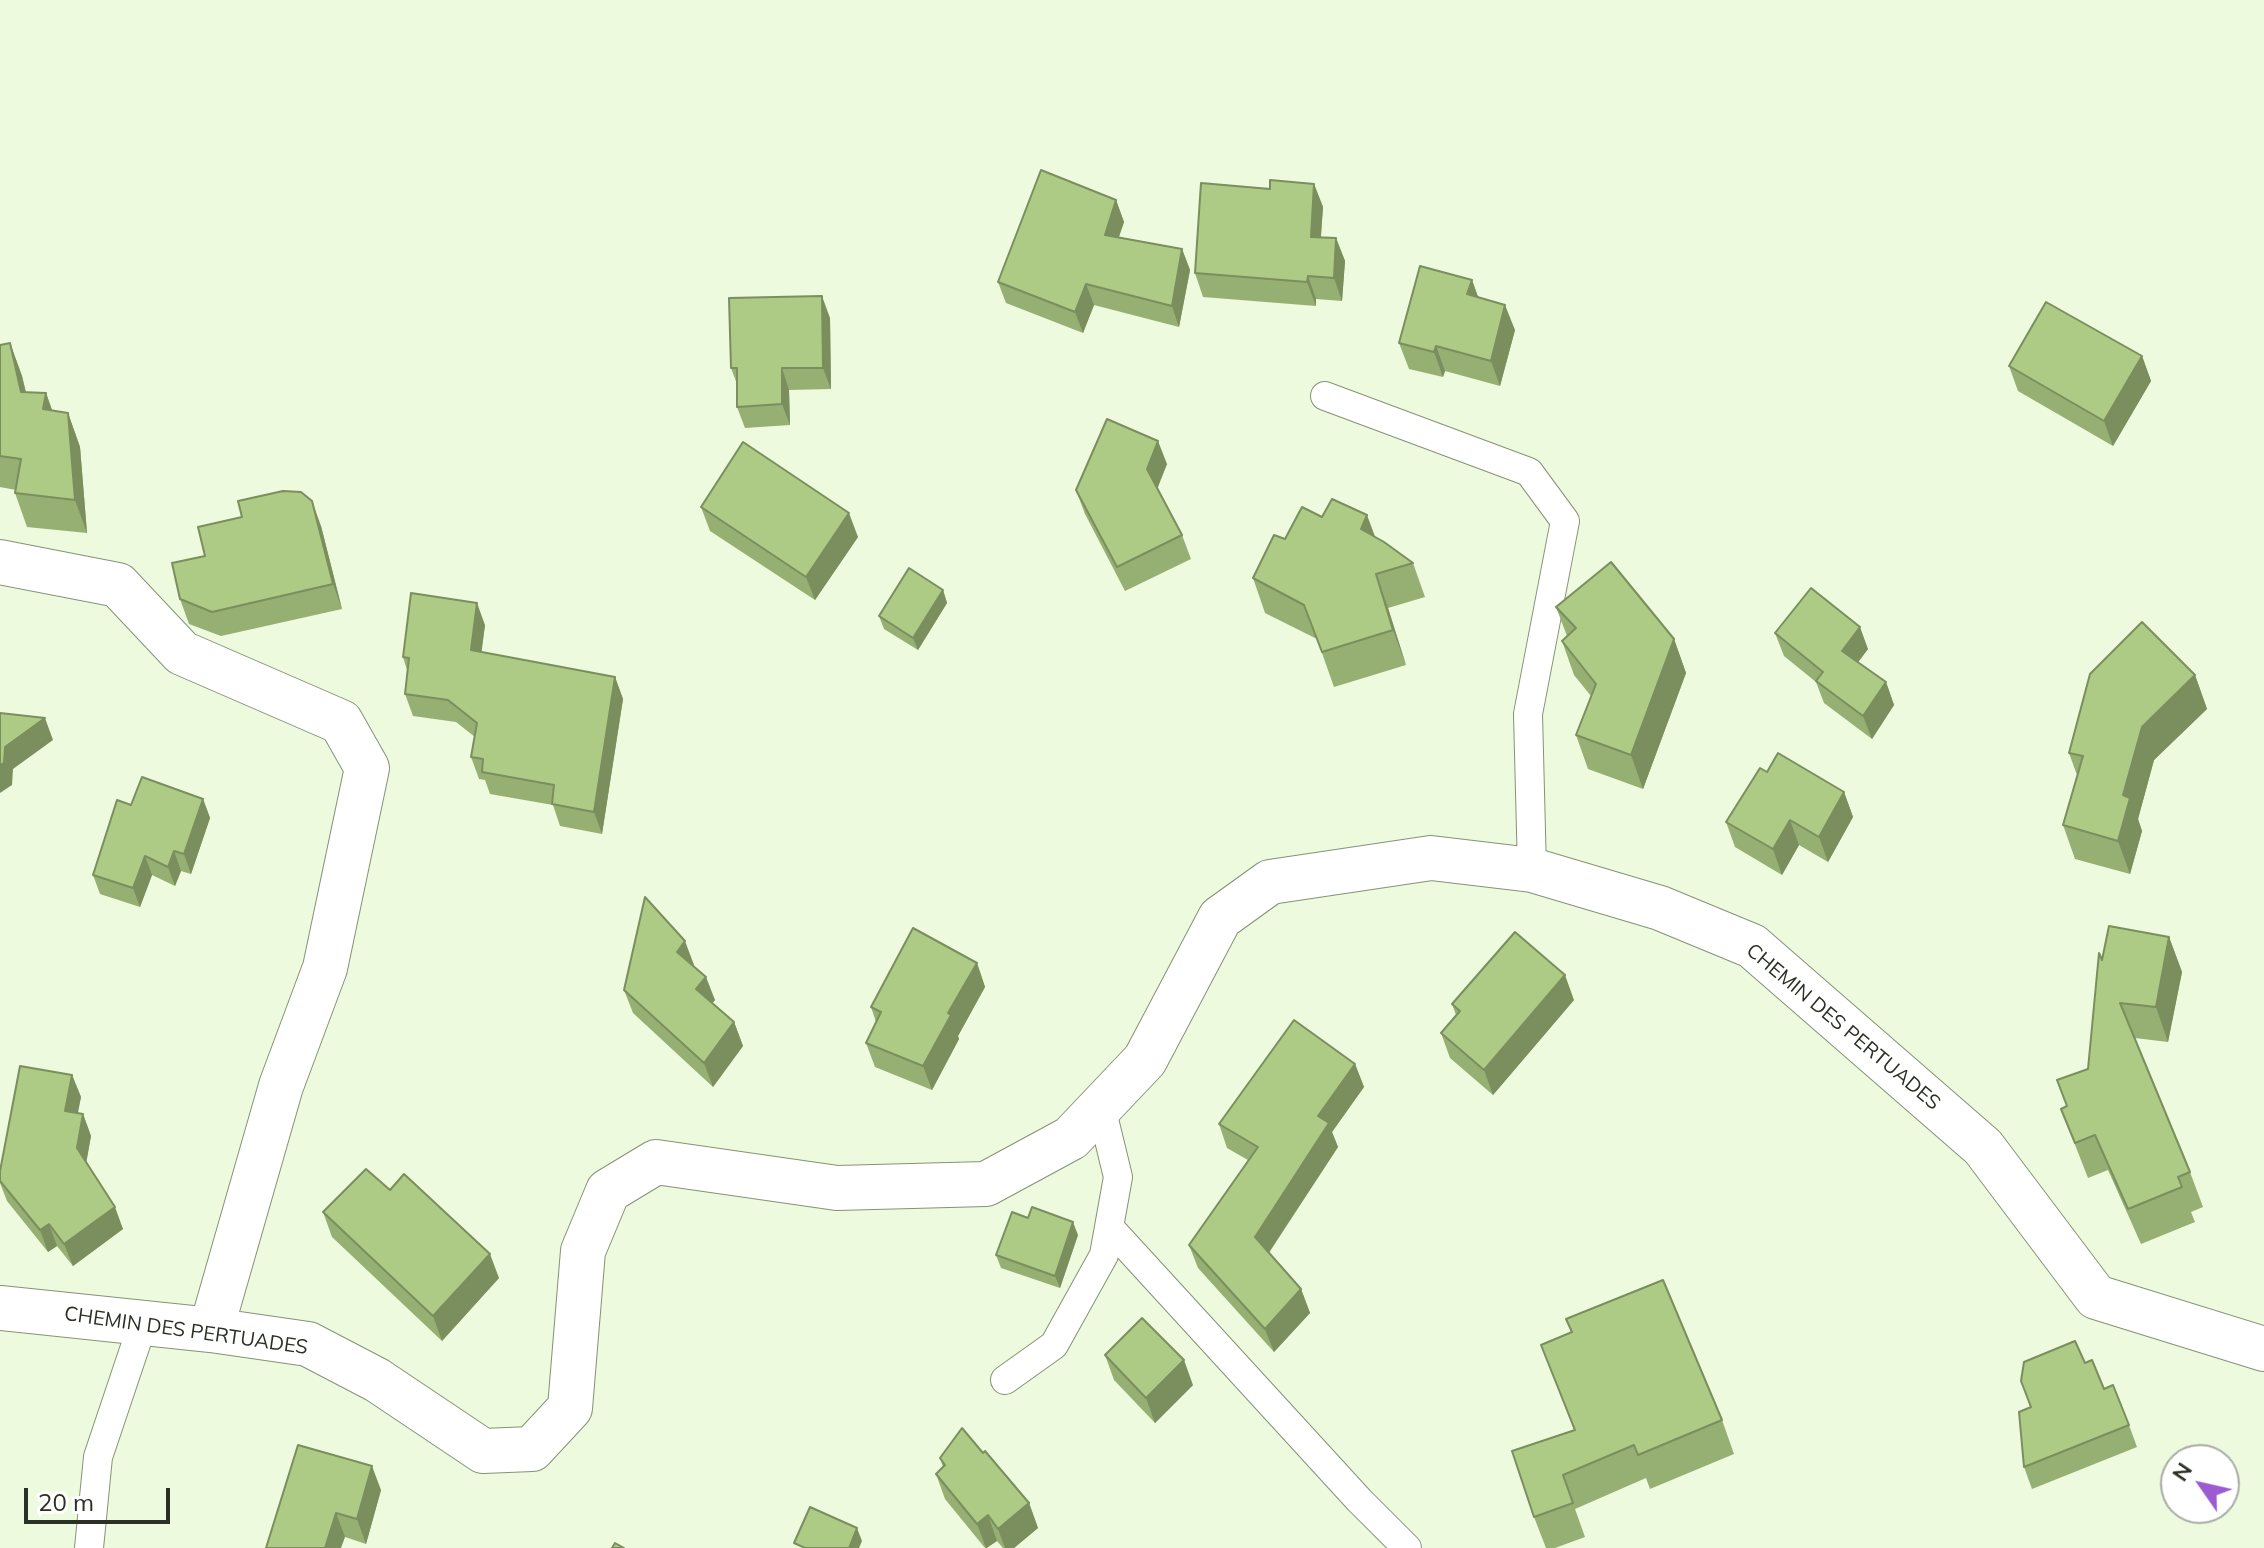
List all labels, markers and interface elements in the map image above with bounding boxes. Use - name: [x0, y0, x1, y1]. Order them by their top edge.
- street label: CHEMIN DES PERTUADES: [1741, 939, 1945, 1115]
- street label: CHEMIN DES PERTUADES: [63, 1302, 309, 1360]
- north arrow: [2160, 1444, 2240, 1524]
- text: N: [2166, 1457, 2198, 1486]
- scale bar: [28, 1472, 174, 1522]
- text: 20 m: [38, 1487, 94, 1517]

